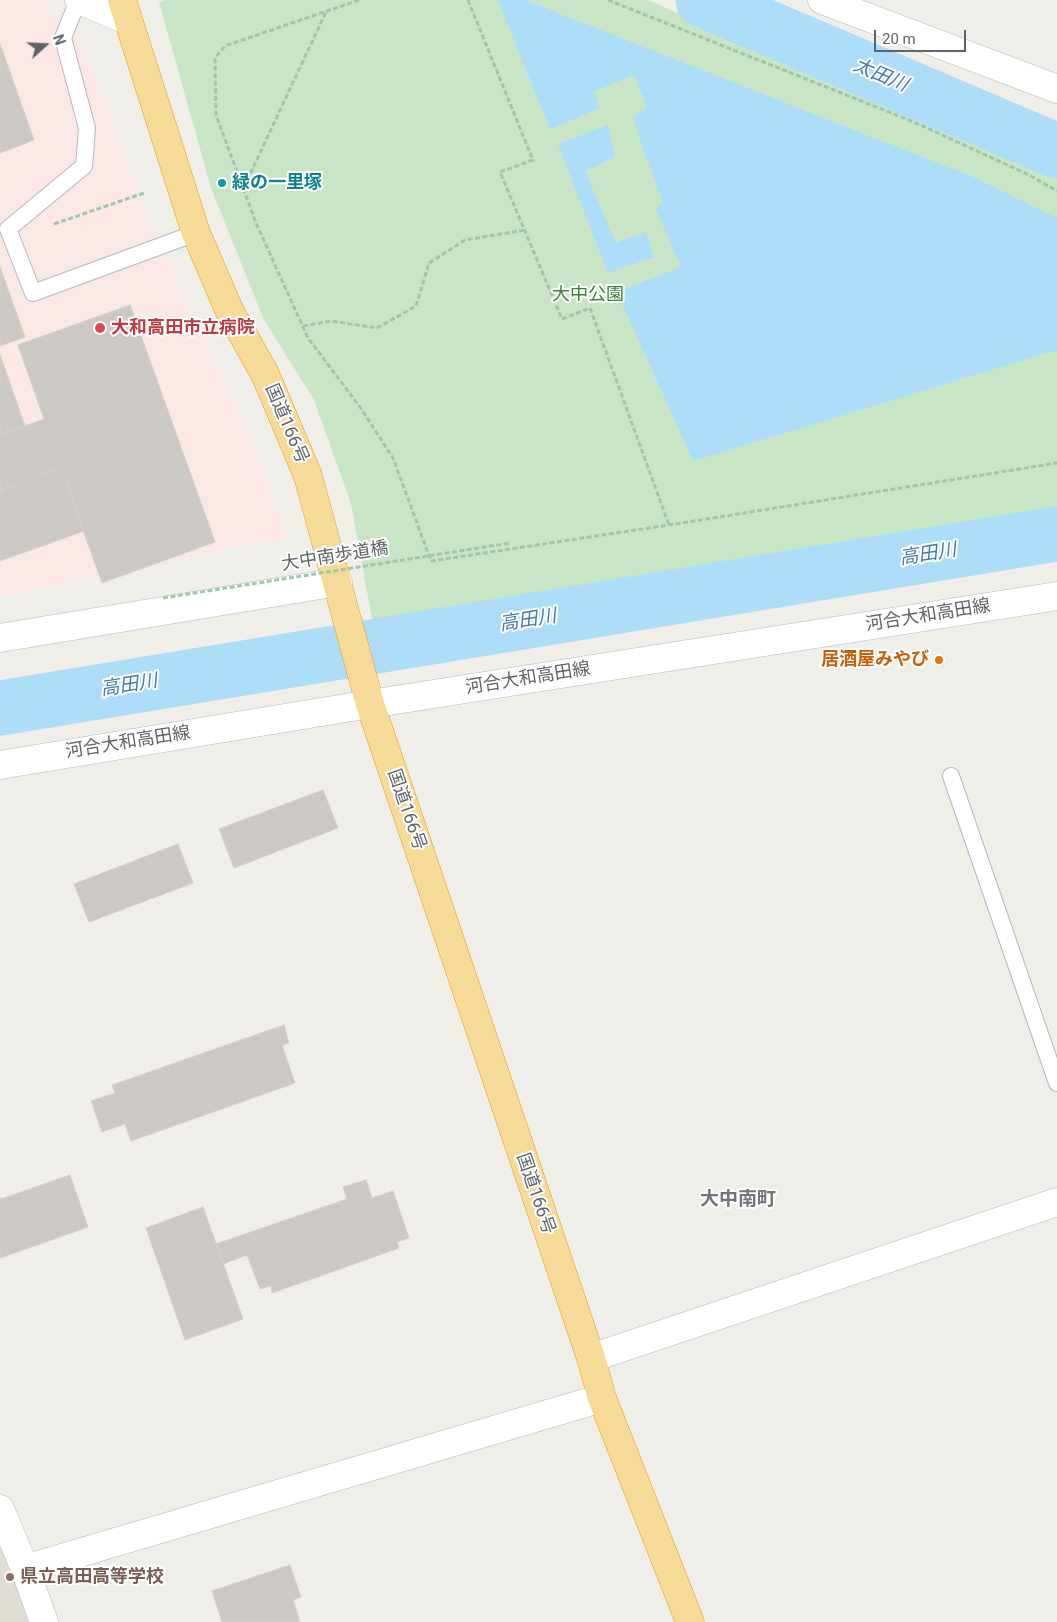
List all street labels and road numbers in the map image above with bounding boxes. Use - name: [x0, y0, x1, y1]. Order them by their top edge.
- street label: 国道166号: [260, 381, 312, 467]
- street label: 大中南歩道橋: [280, 538, 390, 576]
- street label: 河合大和高田線: [864, 595, 992, 637]
- street label: 河合大和高田線: [464, 658, 592, 700]
- street label: 河合大和高田線: [64, 722, 192, 764]
- street label: 国道166号: [382, 767, 430, 853]
- street label: 国道166号: [511, 1151, 559, 1237]

